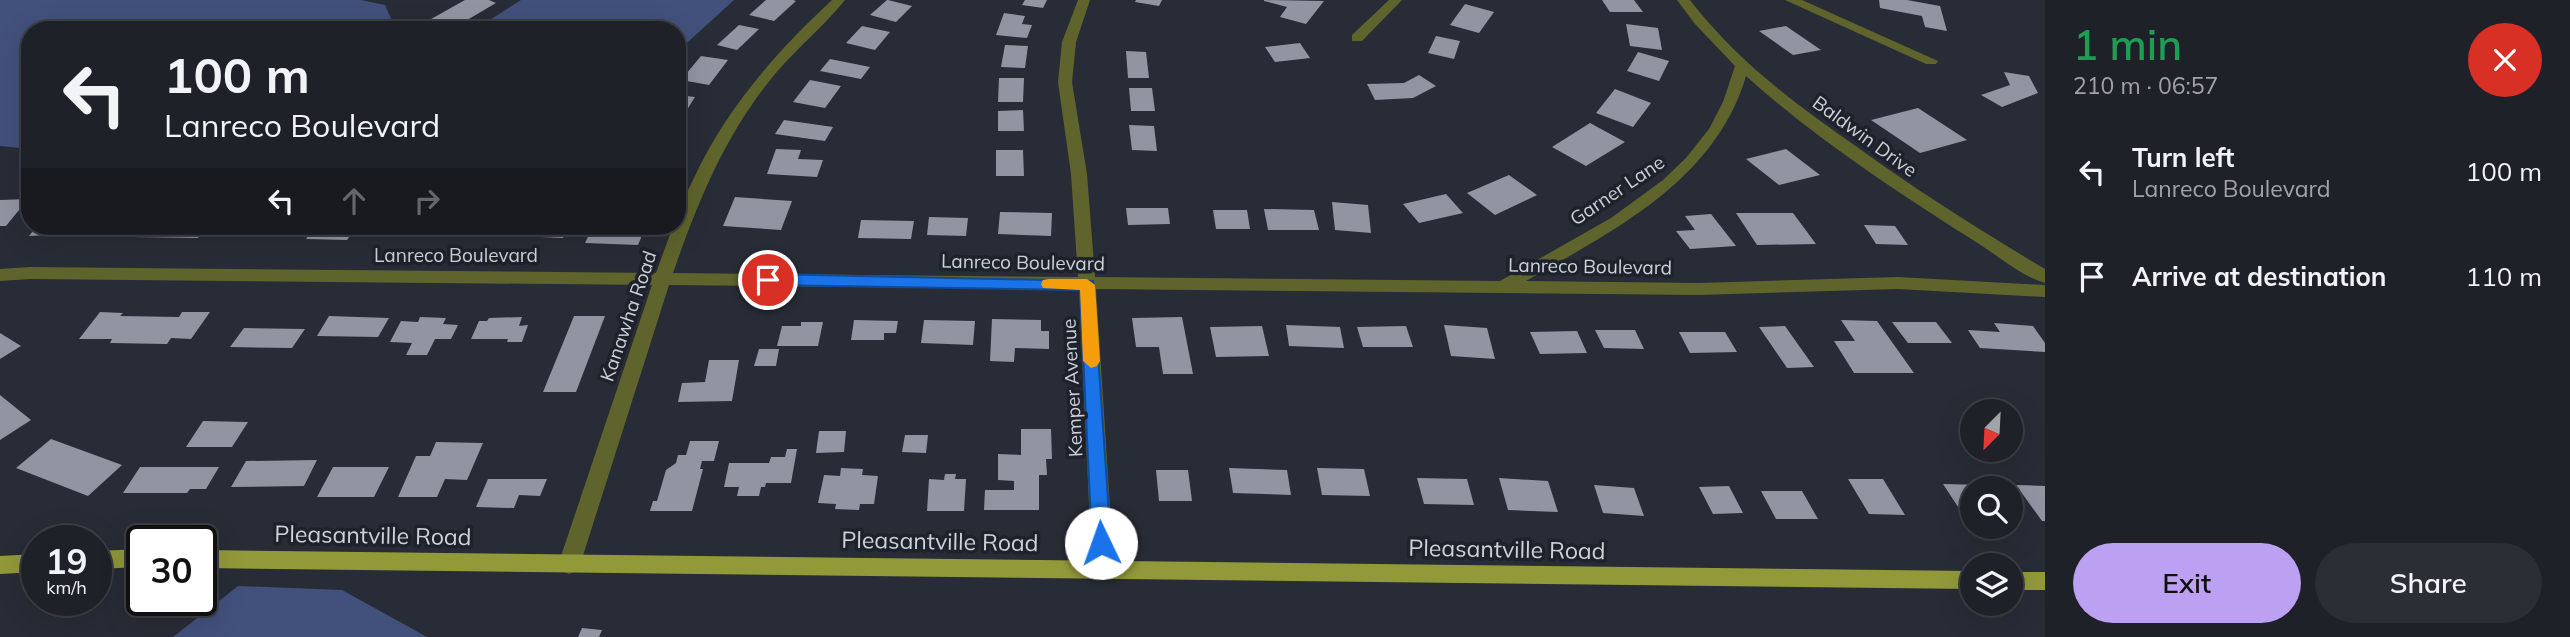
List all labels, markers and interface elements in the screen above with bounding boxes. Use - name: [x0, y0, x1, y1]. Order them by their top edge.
- text: 1 min: [2073, 18, 2182, 71]
- button: close: [2468, 23, 2542, 97]
- text: 100 m: [164, 44, 310, 105]
- icon: left: [49, 49, 140, 140]
- text: 210 m · 06:57: [2073, 71, 2218, 100]
- street label: Baldwin Drive: [1808, 90, 1922, 182]
- text: Lanreco Boulevard: [164, 105, 440, 145]
- text: Turn left: [2132, 141, 2234, 174]
- street label: Garner Lane: [1565, 150, 1669, 230]
- icon: left: [2073, 153, 2111, 191]
- text: 100 m: [2466, 155, 2542, 188]
- text: Lanreco Boulevard: [2132, 174, 2331, 203]
- icon: left: [262, 182, 300, 220]
- icon: ahead: [335, 182, 373, 220]
- icon: right: [408, 182, 446, 220]
- street label: Lanreco Boulevard: [374, 243, 538, 267]
- street label: Kanawha Road: [594, 248, 662, 384]
- street label: Lanreco Boulevard: [941, 249, 1105, 275]
- pin: [738, 250, 798, 310]
- street label: Lanreco Boulevard: [1508, 253, 1672, 279]
- icon: arrive: [2073, 258, 2111, 296]
- text: Arrive at destination: [2132, 260, 2387, 293]
- text: 110 m: [2466, 260, 2542, 293]
- icon: arrive: [749, 261, 787, 299]
- street label: Kemper Avenue: [1056, 318, 1088, 458]
- north arrow: [1960, 399, 2023, 462]
- map controls: [1960, 399, 2023, 616]
- button: search: [1960, 476, 2023, 539]
- position arrow: [1064, 506, 1138, 580]
- street label: Pleasantville Road: [274, 519, 472, 551]
- speed limit sign: 30: [126, 525, 217, 616]
- street label: Pleasantville Road: [841, 525, 1039, 557]
- street label: Pleasantville Road: [1408, 533, 1606, 565]
- text: 19: [45, 539, 88, 583]
- button: Exit: [2073, 543, 2301, 623]
- button: Share: [2315, 543, 2542, 623]
- button: layers: [1960, 553, 2023, 616]
- text: km/h: [46, 576, 87, 599]

